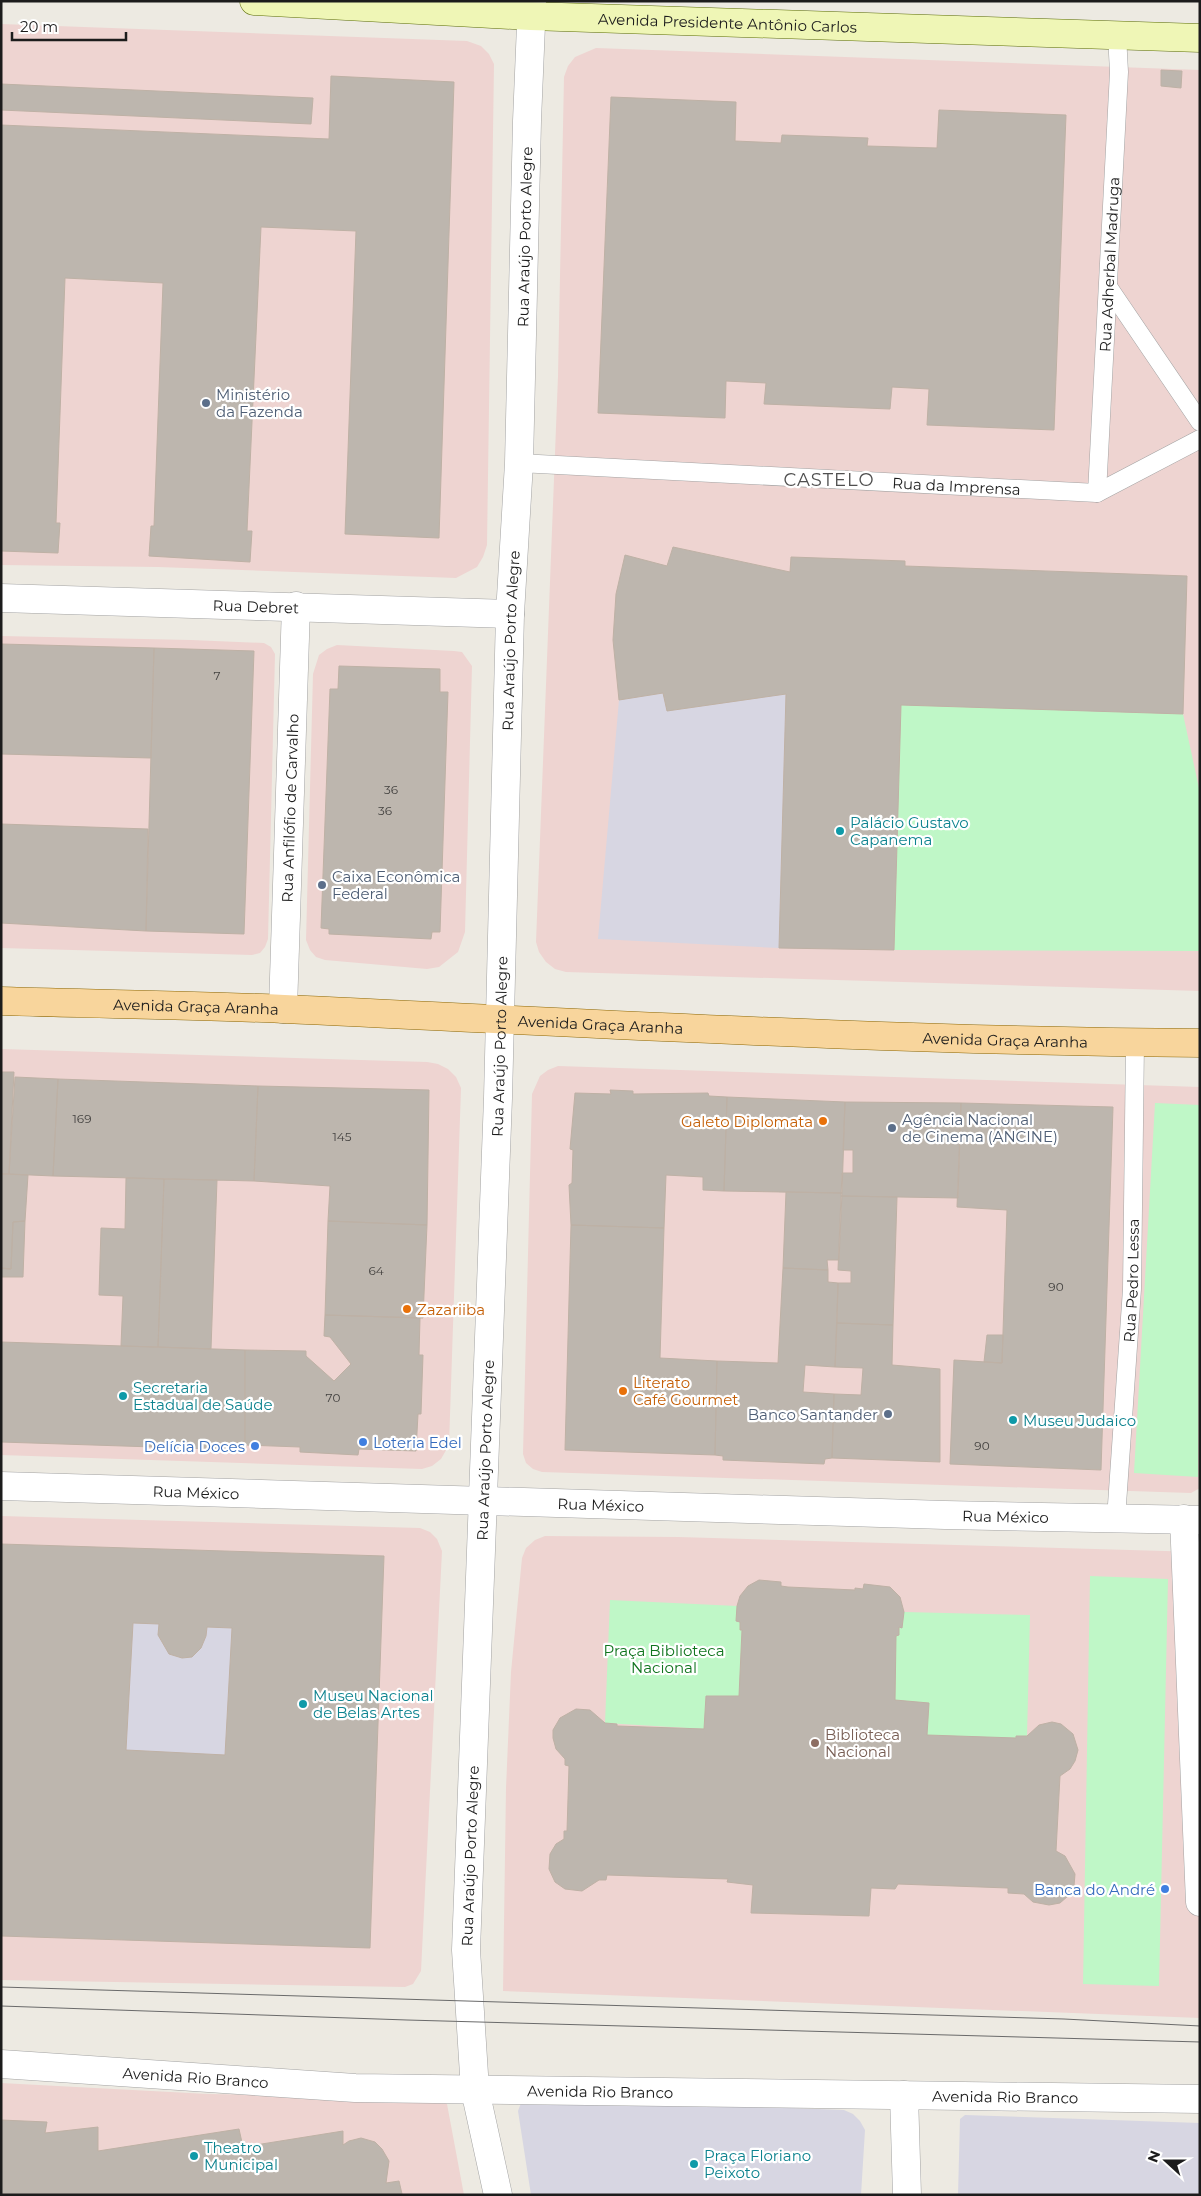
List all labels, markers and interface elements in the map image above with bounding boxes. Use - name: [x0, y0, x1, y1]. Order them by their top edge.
- street label: Avenida Presidente Antônio Carlos: [598, 9, 857, 36]
- scale bar: [12, 10, 126, 42]
- text: 20 m: [20, 17, 58, 36]
- street label: Rua Araújo Porto Alegre: [513, 146, 536, 327]
- street label: Rua Adherbal Madruga: [1095, 176, 1123, 352]
- place label: Ministério da Fazenda: [216, 385, 303, 421]
- marker: Ministério da Fazenda: [200, 397, 212, 409]
- district label: CASTELO: [783, 469, 875, 491]
- street label: Rua da Imprensa: [892, 473, 1021, 499]
- street label: Rua Araújo Porto Alegre: [498, 550, 523, 731]
- street label: Rua Debret: [212, 595, 299, 617]
- house number: 7: [213, 668, 221, 683]
- street label: Rua Anfilófio de Carvalho: [277, 713, 302, 903]
- house number: 36: [384, 782, 398, 797]
- house number: 36: [378, 803, 392, 818]
- place label: Palácio Gustavo Capanema: [850, 813, 969, 849]
- marker: Palácio Gustavo Capanema: [834, 825, 846, 837]
- place label: Caixa Econômica Federal: [332, 867, 460, 903]
- marker: Caixa Econômica Federal: [316, 879, 328, 891]
- street label: Rua Araújo Porto Alegre: [487, 956, 511, 1137]
- street label: Avenida Graça Aranha: [113, 994, 279, 1018]
- street label: Avenida Graça Aranha: [517, 1011, 684, 1037]
- street label: Avenida Graça Aranha: [922, 1028, 1088, 1051]
- place label: Agência Nacional de Cinema (ANCINE): [902, 1110, 1058, 1146]
- house number: 169: [73, 1111, 91, 1126]
- place label: Galeto Diplomata: [681, 1112, 813, 1131]
- marker: Galeto Diplomata: [817, 1115, 829, 1127]
- marker: Agência Nacional de Cinema (ANCINE): [886, 1122, 898, 1134]
- house number: 145: [332, 1129, 352, 1144]
- street label: Rua Pedro Lessa: [1119, 1218, 1142, 1343]
- house number: 64: [368, 1263, 384, 1278]
- house number: 90: [1048, 1279, 1064, 1294]
- place label: Zazariiba: [417, 1300, 485, 1319]
- marker: Zazariiba: [401, 1303, 413, 1315]
- street label: Rua Araújo Porto Alegre: [472, 1359, 498, 1541]
- place label: Literato Café Gourmet: [633, 1373, 738, 1409]
- place label: Secretaria Estadual de Saúde: [133, 1378, 273, 1414]
- marker: Literato Café Gourmet: [617, 1385, 629, 1397]
- marker: Secretaria Estadual de Saúde: [117, 1390, 129, 1402]
- house number: 70: [326, 1390, 340, 1405]
- place label: Banco Santander: [748, 1405, 878, 1424]
- marker: Banco Santander: [882, 1408, 894, 1420]
- place label: Museu Judaico: [1023, 1411, 1136, 1430]
- marker: Museu Judaico: [1007, 1414, 1019, 1426]
- place label: Loteria Edel: [373, 1433, 462, 1452]
- marker: Loteria Edel: [357, 1436, 369, 1448]
- place label: Delícia Doces: [144, 1437, 245, 1456]
- house number: 90: [974, 1438, 990, 1453]
- marker: Delícia Doces: [249, 1440, 261, 1452]
- street label: Rua México: [152, 1481, 240, 1503]
- street label: Rua México: [557, 1494, 644, 1515]
- street label: Rua México: [962, 1506, 1049, 1527]
- park label: Praça Biblioteca Nacional: [603, 1641, 725, 1677]
- place label: Museu Nacional de Belas Artes: [313, 1686, 434, 1722]
- marker: Museu Nacional de Belas Artes: [297, 1698, 309, 1710]
- place label: Biblioteca Nacional: [825, 1725, 900, 1761]
- marker: Biblioteca Nacional: [809, 1737, 821, 1749]
- street label: Rua Araújo Porto Alegre: [457, 1765, 482, 1947]
- place label: Banca do André: [1034, 1880, 1155, 1899]
- marker: Banca do André: [1159, 1883, 1171, 1895]
- street label: Avenida Rio Branco: [122, 2063, 269, 2092]
- street label: Avenida Rio Branco: [527, 2081, 673, 2102]
- street label: Avenida Rio Branco: [932, 2086, 1078, 2107]
- north arrow: [1141, 2136, 1191, 2186]
- place label: Theatro Municipal: [204, 2138, 278, 2174]
- place label: Praça Floriano Peixoto: [704, 2146, 811, 2182]
- text: N: [1143, 2148, 1164, 2165]
- marker: Theatro Municipal: [188, 2150, 200, 2162]
- marker: Praça Floriano Peixoto: [688, 2158, 700, 2170]

